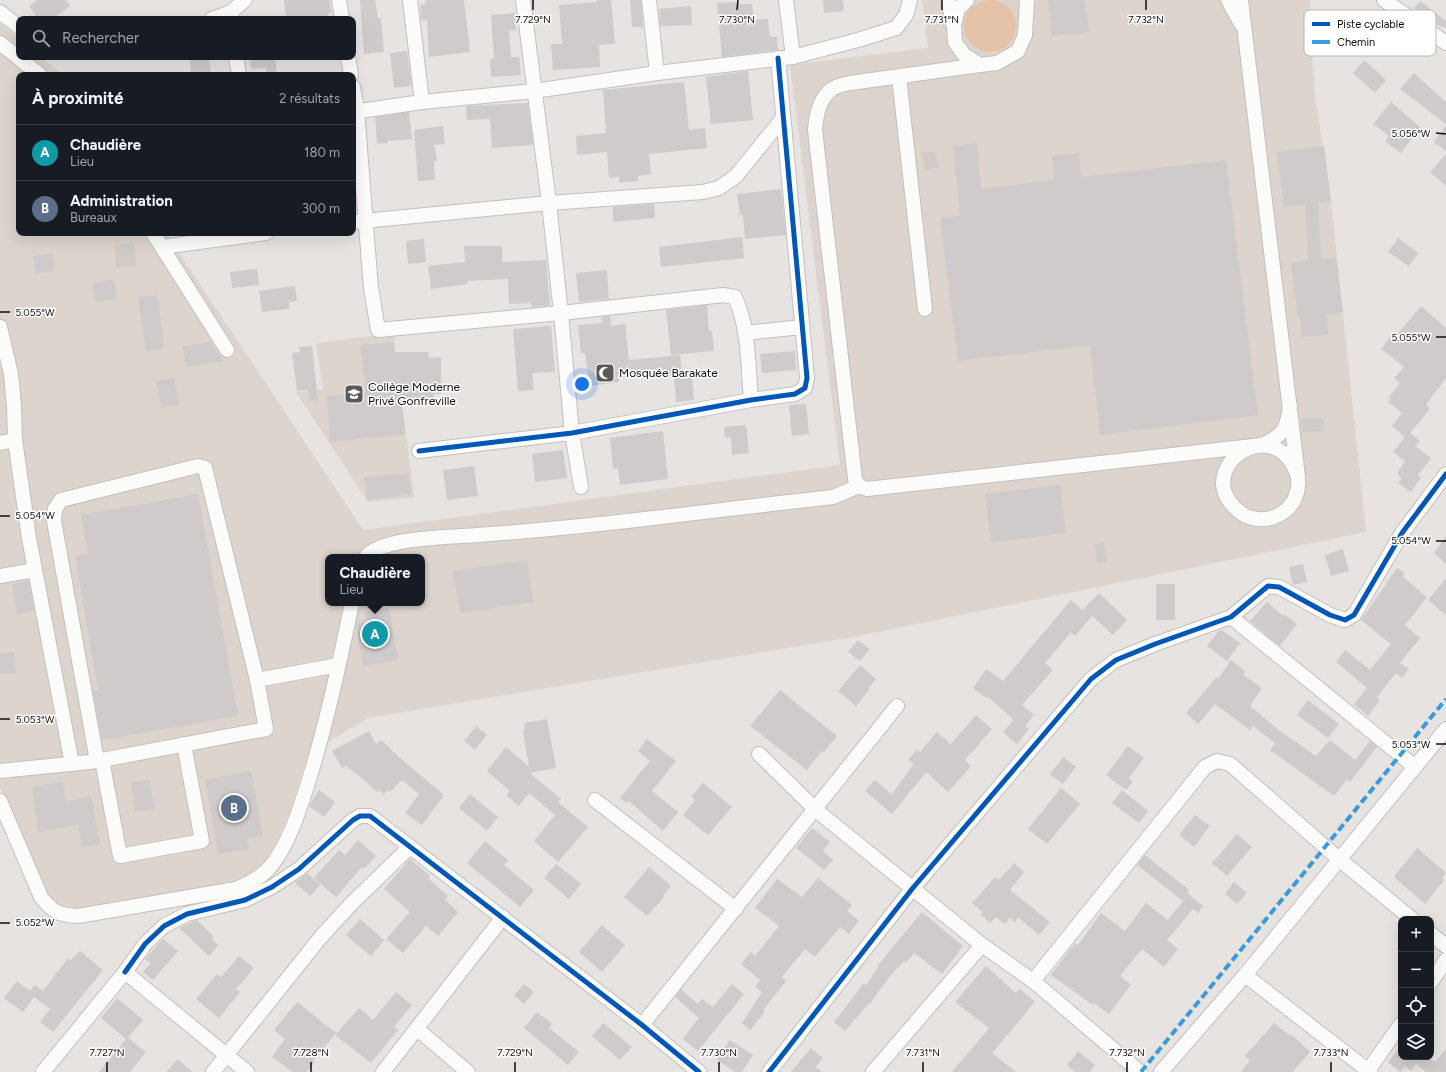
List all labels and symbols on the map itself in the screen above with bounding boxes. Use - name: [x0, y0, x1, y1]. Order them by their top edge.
- legend: [1304, 10, 1436, 56]
- text: 7.729°N: [515, 13, 551, 26]
- text: 7.730°N: [719, 13, 755, 26]
- text: 7.731°N: [925, 13, 959, 26]
- text: 7.732°N: [1128, 13, 1164, 26]
- text: Piste cyclable: [1337, 18, 1404, 31]
- text: Chemin: [1337, 36, 1375, 49]
- text: 5.056°W: [1392, 127, 1431, 140]
- text: 5.055°W: [15, 306, 55, 319]
- text: 5.055°W: [1391, 331, 1431, 344]
- mosque icon: Mosquée Barakate: [594, 362, 616, 384]
- place label: Mosquée Barakate: [619, 366, 718, 380]
- your location: [572, 374, 592, 394]
- place label: Collège Moderne Privé Gonfreville: [368, 380, 460, 408]
- school or university icon: Collège Moderne Privé Gonfreville: [343, 383, 365, 405]
- text: 5.054°W: [15, 509, 55, 522]
- text: 5.054°W: [1391, 534, 1431, 547]
- pin: A: [362, 619, 388, 649]
- text: 5.053°W: [16, 713, 55, 726]
- text: 5.053°W: [1392, 738, 1431, 751]
- pin: B: [221, 793, 247, 823]
- text: 5.052°W: [16, 916, 55, 929]
- text: 7.727°N: [89, 1046, 125, 1059]
- text: 7.728°N: [293, 1046, 329, 1059]
- text: 7.729°N: [497, 1046, 533, 1059]
- text: 7.730°N: [701, 1046, 737, 1059]
- text: 7.731°N: [906, 1046, 940, 1059]
- text: 7.732°N: [1109, 1046, 1145, 1059]
- text: 7.733°N: [1313, 1046, 1349, 1059]

